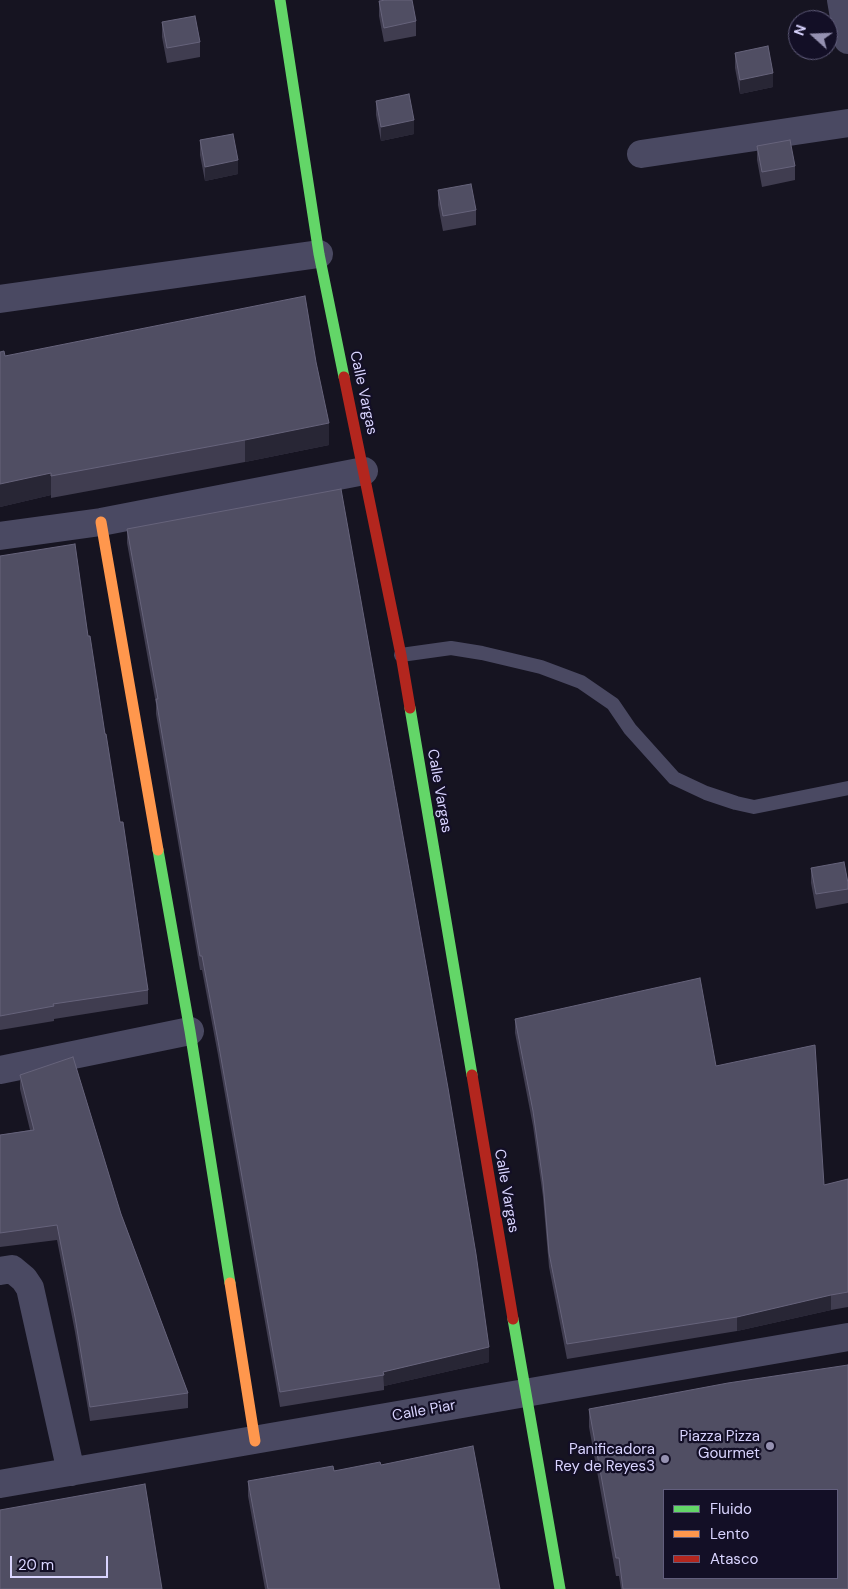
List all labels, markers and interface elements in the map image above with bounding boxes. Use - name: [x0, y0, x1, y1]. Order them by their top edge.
- north arrow: [788, 10, 838, 60]
- text: N: [790, 22, 810, 38]
- street label: Calle Vargas: [345, 350, 381, 436]
- street label: Calle Vargas: [423, 748, 455, 834]
- street label: Calle Vargas: [490, 1148, 522, 1234]
- street label: Calle Piar: [391, 1397, 457, 1425]
- place label: Piazza Pizza Gourmet: [679, 1428, 760, 1463]
- marker: Piazza Pizza Gourmet: [764, 1440, 776, 1452]
- place label: Panificadora Rey de Reyes3: [555, 1441, 655, 1476]
- marker: Panificadora Rey de Reyes3: [659, 1453, 671, 1465]
- legend: [663, 1489, 838, 1579]
- text: Fluido: [710, 1499, 752, 1519]
- text: Lento: [710, 1524, 749, 1544]
- scale bar: [12, 1546, 110, 1578]
- text: Atasco: [710, 1549, 758, 1569]
- text: 20 m: [18, 1555, 54, 1575]

